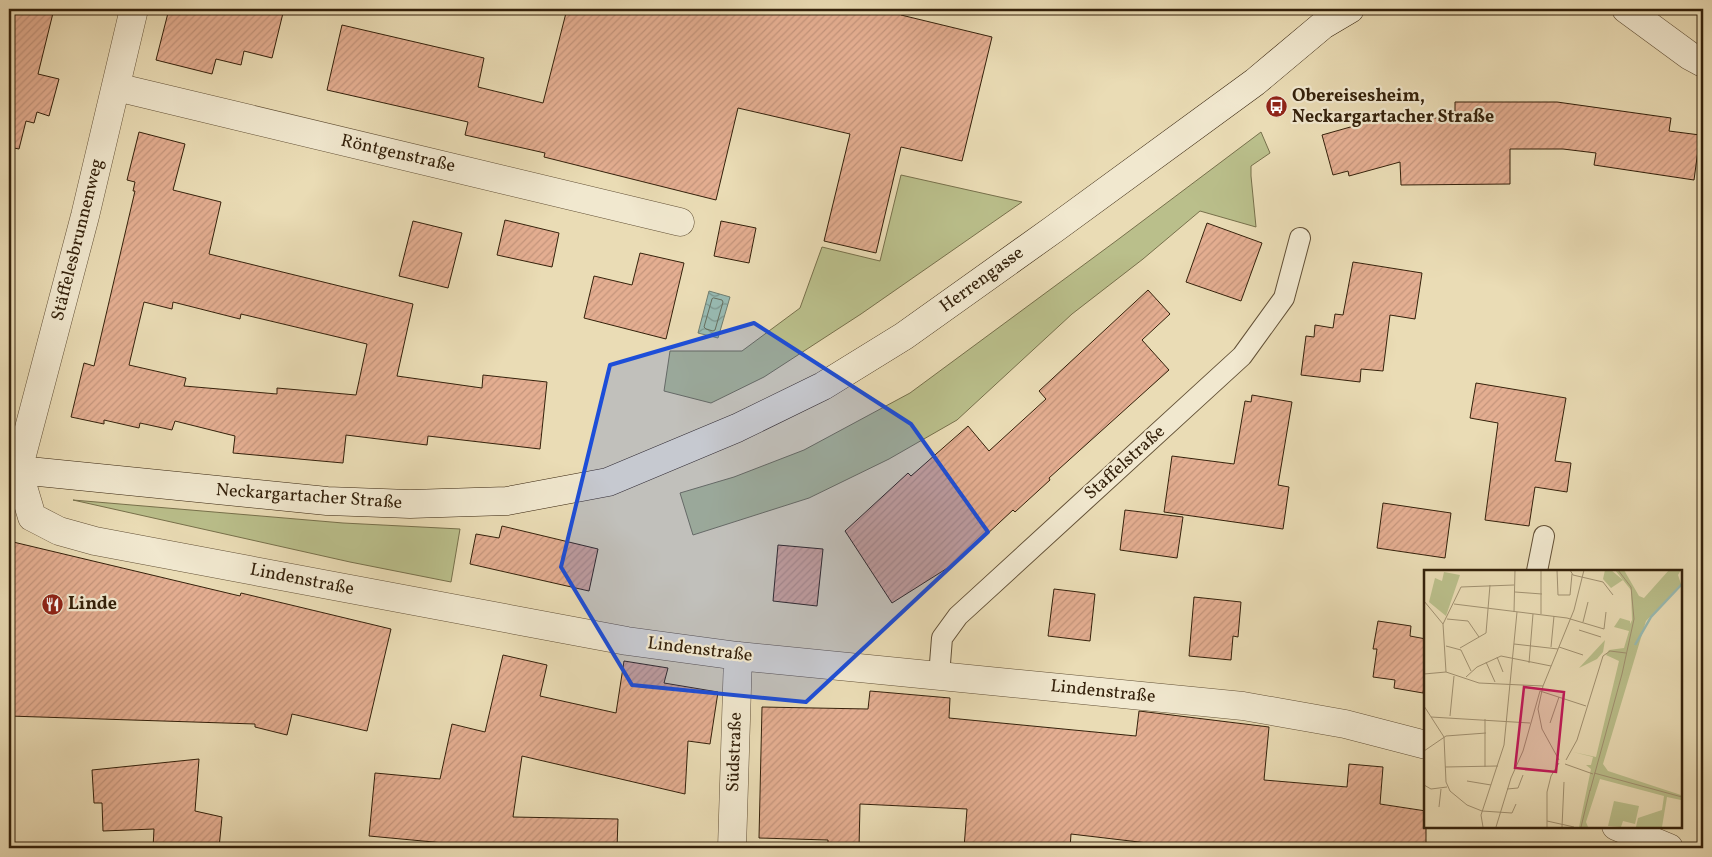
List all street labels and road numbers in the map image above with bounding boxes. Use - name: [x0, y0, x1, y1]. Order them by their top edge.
- street label: Röntgenstraße: [338, 129, 458, 179]
- street label: Stäffelesbrunnenweg: [46, 156, 110, 324]
- street label: Herrengasse: [935, 241, 1029, 319]
- street label: Staffelstraße: [1079, 420, 1171, 506]
- street label: Neckargartacher Straße: [215, 478, 403, 516]
- street label: Lindenstraße: [248, 558, 356, 602]
- street label: Lindenstraße: [646, 631, 754, 669]
- street label: Lindenstraße: [1049, 674, 1157, 710]
- street label: Südstraße: [721, 712, 749, 792]

